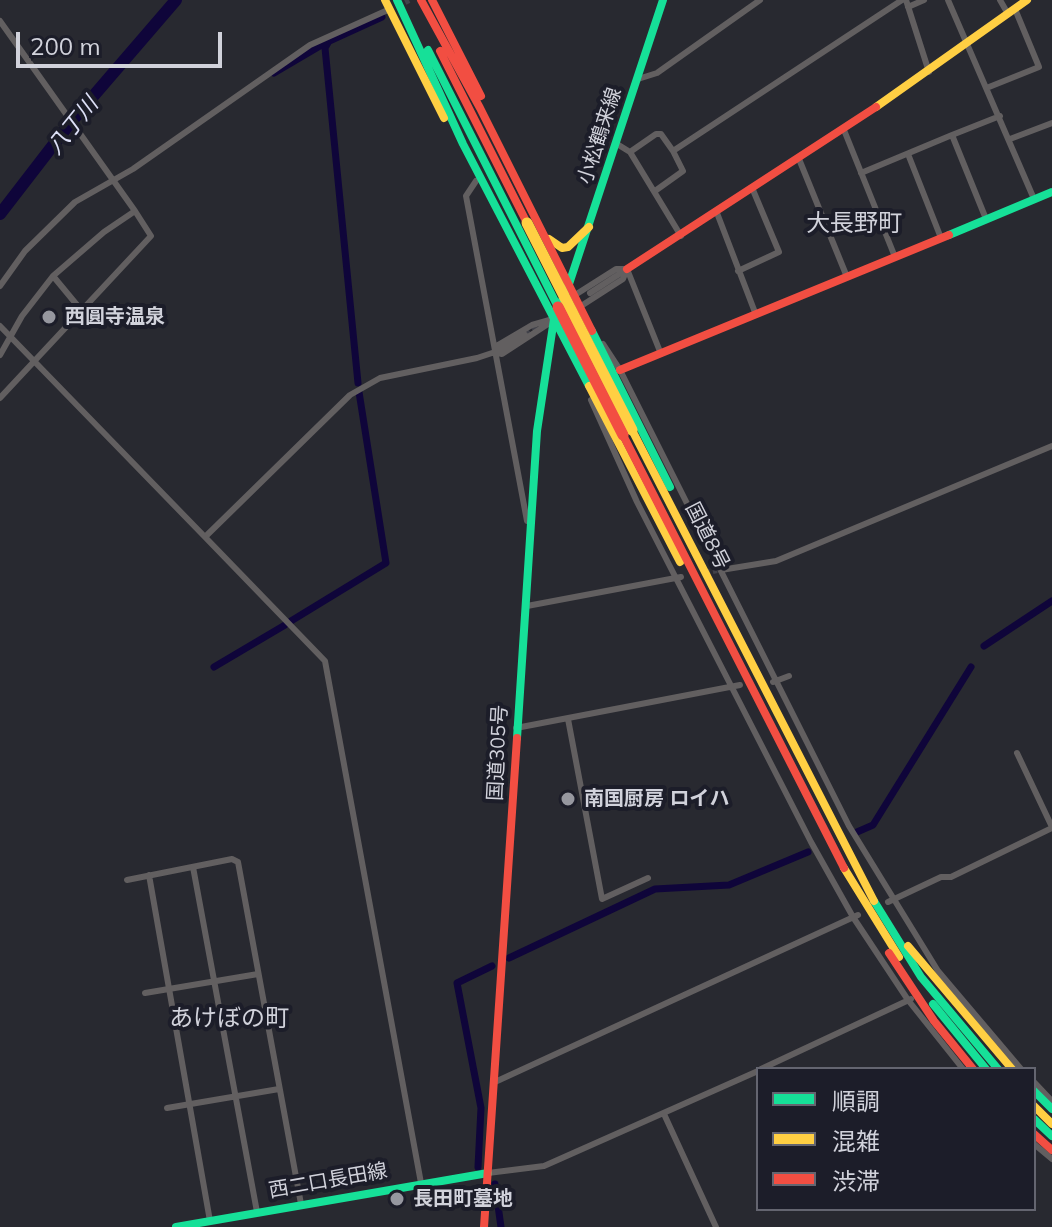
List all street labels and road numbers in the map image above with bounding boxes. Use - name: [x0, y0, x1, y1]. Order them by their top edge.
- street label: 小松鶴来線: [573, 85, 627, 187]
- street label: 国道8号: [680, 498, 734, 574]
- street label: 国道305号: [484, 704, 512, 802]
- street label: 西二口長田線: [267, 1159, 389, 1203]

